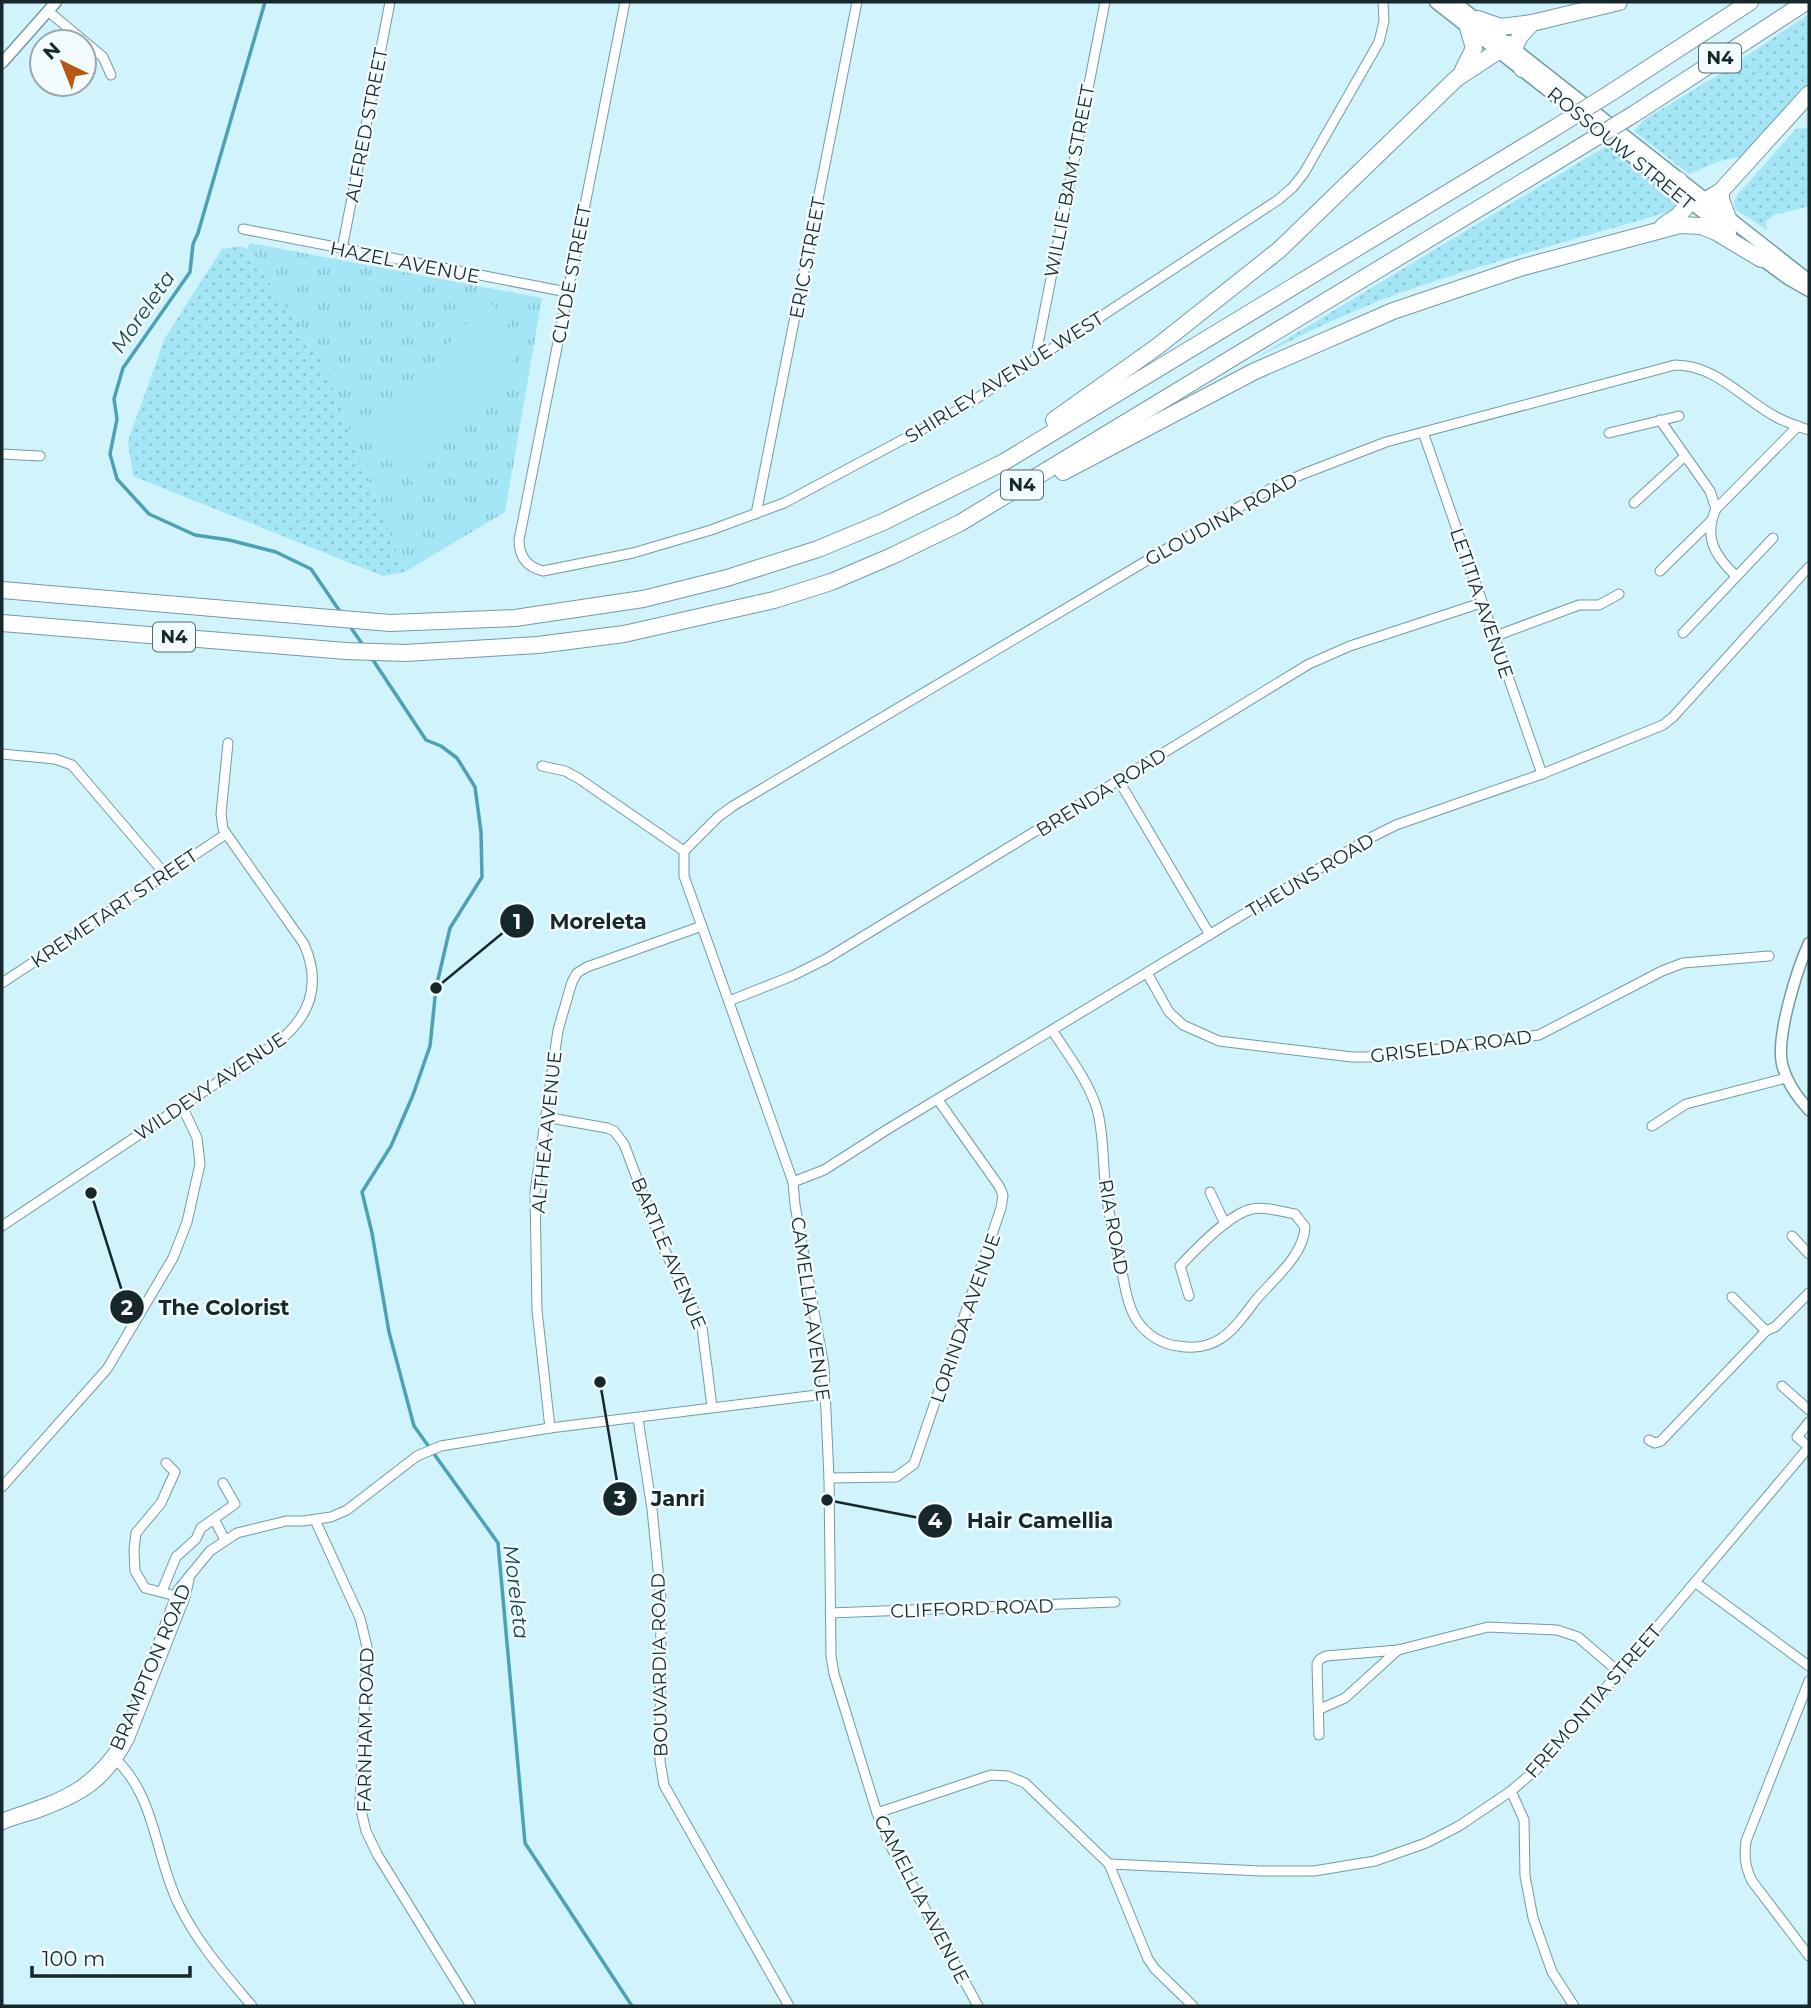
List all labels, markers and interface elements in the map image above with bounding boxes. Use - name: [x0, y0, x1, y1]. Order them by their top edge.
- north arrow: [28, 28, 98, 98]
- text: N: [38, 37, 65, 65]
- road number: N4: [1699, 44, 1741, 72]
- street label: ALFRED STREET: [340, 46, 393, 204]
- street label: ROSSOUW STREET: [1542, 82, 1699, 215]
- street label: WILLIE BAM STREET: [1040, 83, 1099, 279]
- street label: ERIC STREET: [784, 195, 831, 321]
- street label: CLYDE STREET: [547, 203, 596, 345]
- street label: HAZEL AVENUE: [328, 237, 482, 288]
- water label: Moreleta: [105, 266, 180, 358]
- street label: SHIRLEY AVENUE WEST: [901, 307, 1108, 448]
- street label: GLOUDINA ROAD: [1141, 468, 1302, 571]
- road number: N4: [1001, 471, 1043, 500]
- street label: LETITIA AVENUE: [1445, 525, 1518, 681]
- road number: N4: [153, 622, 195, 652]
- street label: BRENDA ROAD: [1032, 743, 1171, 842]
- street label: THEUNS ROAD: [1242, 828, 1378, 923]
- street label: KREMETART STREET: [26, 844, 202, 973]
- callout: Moreleta: [500, 900, 660, 942]
- text: 1: [513, 909, 521, 934]
- text: Moreleta: [549, 909, 647, 934]
- street label: GRISELDA ROAD: [1369, 1025, 1533, 1068]
- street label: WILDEVY AVENUE: [130, 1027, 290, 1146]
- street label: ALTHEA AVENUE: [527, 1050, 566, 1214]
- street label: BARTLE AVENUE: [626, 1174, 711, 1333]
- street label: RIA ROAD: [1094, 1177, 1133, 1277]
- street label: CAMELLIA AVENUE: [786, 1215, 835, 1403]
- street label: LORINDA AVENUE: [926, 1230, 1005, 1406]
- callout: The Colorist: [109, 1286, 303, 1328]
- text: 2: [121, 1295, 133, 1320]
- text: The Colorist: [159, 1295, 290, 1320]
- callout: Janri: [602, 1478, 719, 1520]
- text: 3: [613, 1486, 626, 1511]
- text: Janri: [650, 1486, 705, 1511]
- callout: Hair Camellia: [918, 1500, 1127, 1542]
- text: 4: [928, 1508, 943, 1533]
- text: Hair Camellia: [967, 1508, 1113, 1533]
- water label: Moreleta: [498, 1543, 535, 1640]
- street label: BOUVARDIA ROAD: [646, 1573, 673, 1757]
- street label: BRAMPTON ROAD: [105, 1580, 196, 1754]
- street label: CLIFFORD ROAD: [890, 1594, 1054, 1623]
- street label: FREMONTIA STREET: [1520, 1620, 1666, 1783]
- street label: FARNHAM ROAD: [353, 1647, 378, 1813]
- street label: CAMELLIA AVENUE: [869, 1811, 974, 1987]
- scale bar: [32, 1934, 189, 1978]
- text: 100 m: [42, 1946, 105, 1971]

